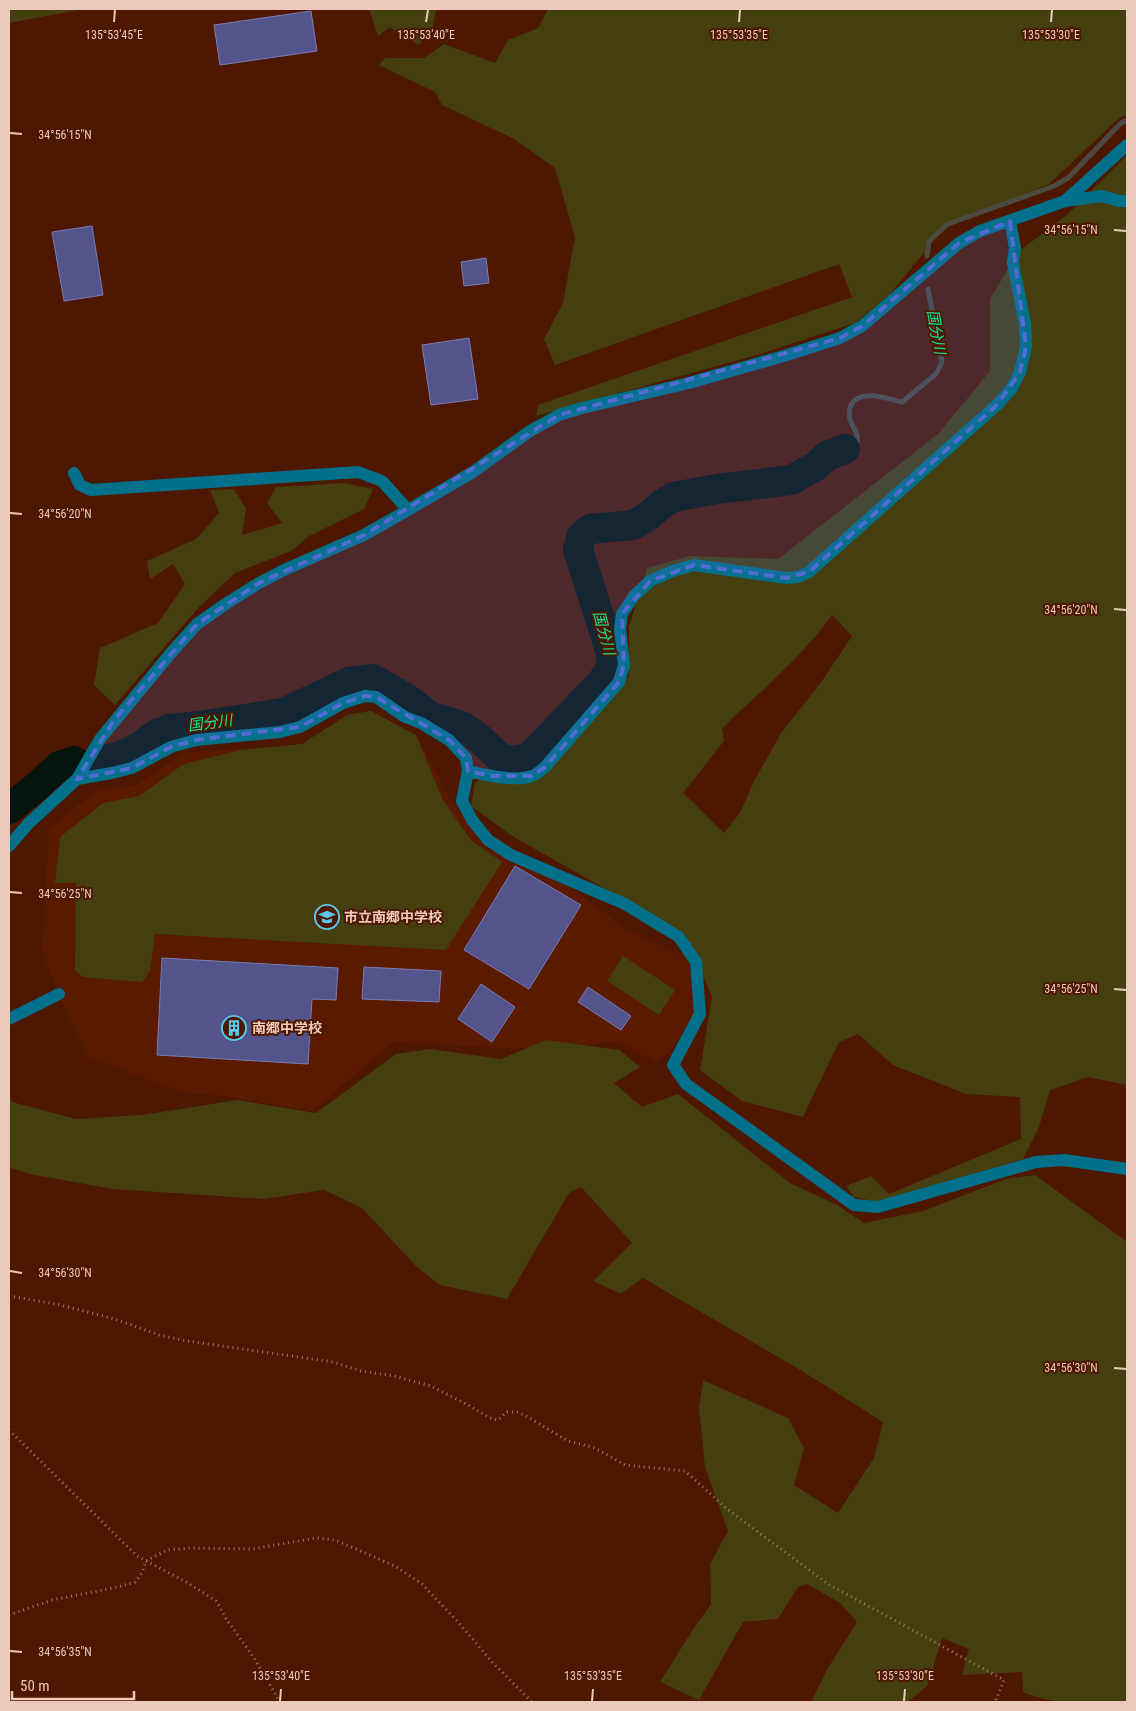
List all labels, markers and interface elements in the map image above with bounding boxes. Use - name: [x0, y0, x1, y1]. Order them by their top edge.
- text: 135°53'45"E: [85, 28, 143, 42]
- text: 135°53'40"E: [397, 28, 455, 42]
- text: 135°53'35"E: [710, 28, 768, 42]
- text: 135°53'30"E: [1022, 28, 1080, 42]
- text: 34°56'15"N: [38, 128, 92, 142]
- text: 34°56'15"N: [1044, 223, 1098, 237]
- water label: 国分川: [923, 308, 949, 358]
- text: 34°56'20"N: [38, 507, 92, 521]
- text: 34°56'20"N: [1044, 603, 1098, 617]
- water label: 国分川: [589, 609, 619, 659]
- water label: 国分川: [186, 711, 236, 735]
- text: 34°56'25"N: [38, 887, 92, 901]
- school or university icon: 市立南郷中学校: [314, 904, 340, 930]
- place label: 市立南郷中学校: [344, 909, 442, 925]
- text: 34°56'25"N: [1044, 982, 1098, 996]
- building icon: 南郷中学校: [221, 1015, 247, 1041]
- place label: 南郷中学校: [252, 1020, 322, 1036]
- text: 34°56'30"N: [38, 1266, 92, 1280]
- text: 34°56'30"N: [1044, 1361, 1098, 1375]
- text: 34°56'35"N: [38, 1645, 92, 1659]
- scale bar: [12, 1668, 135, 1700]
- text: 135°53'40"E: [252, 1669, 310, 1683]
- text: 135°53'35"E: [564, 1669, 622, 1683]
- text: 135°53'30"E: [876, 1669, 934, 1683]
- text: 50 m: [20, 1677, 50, 1695]

